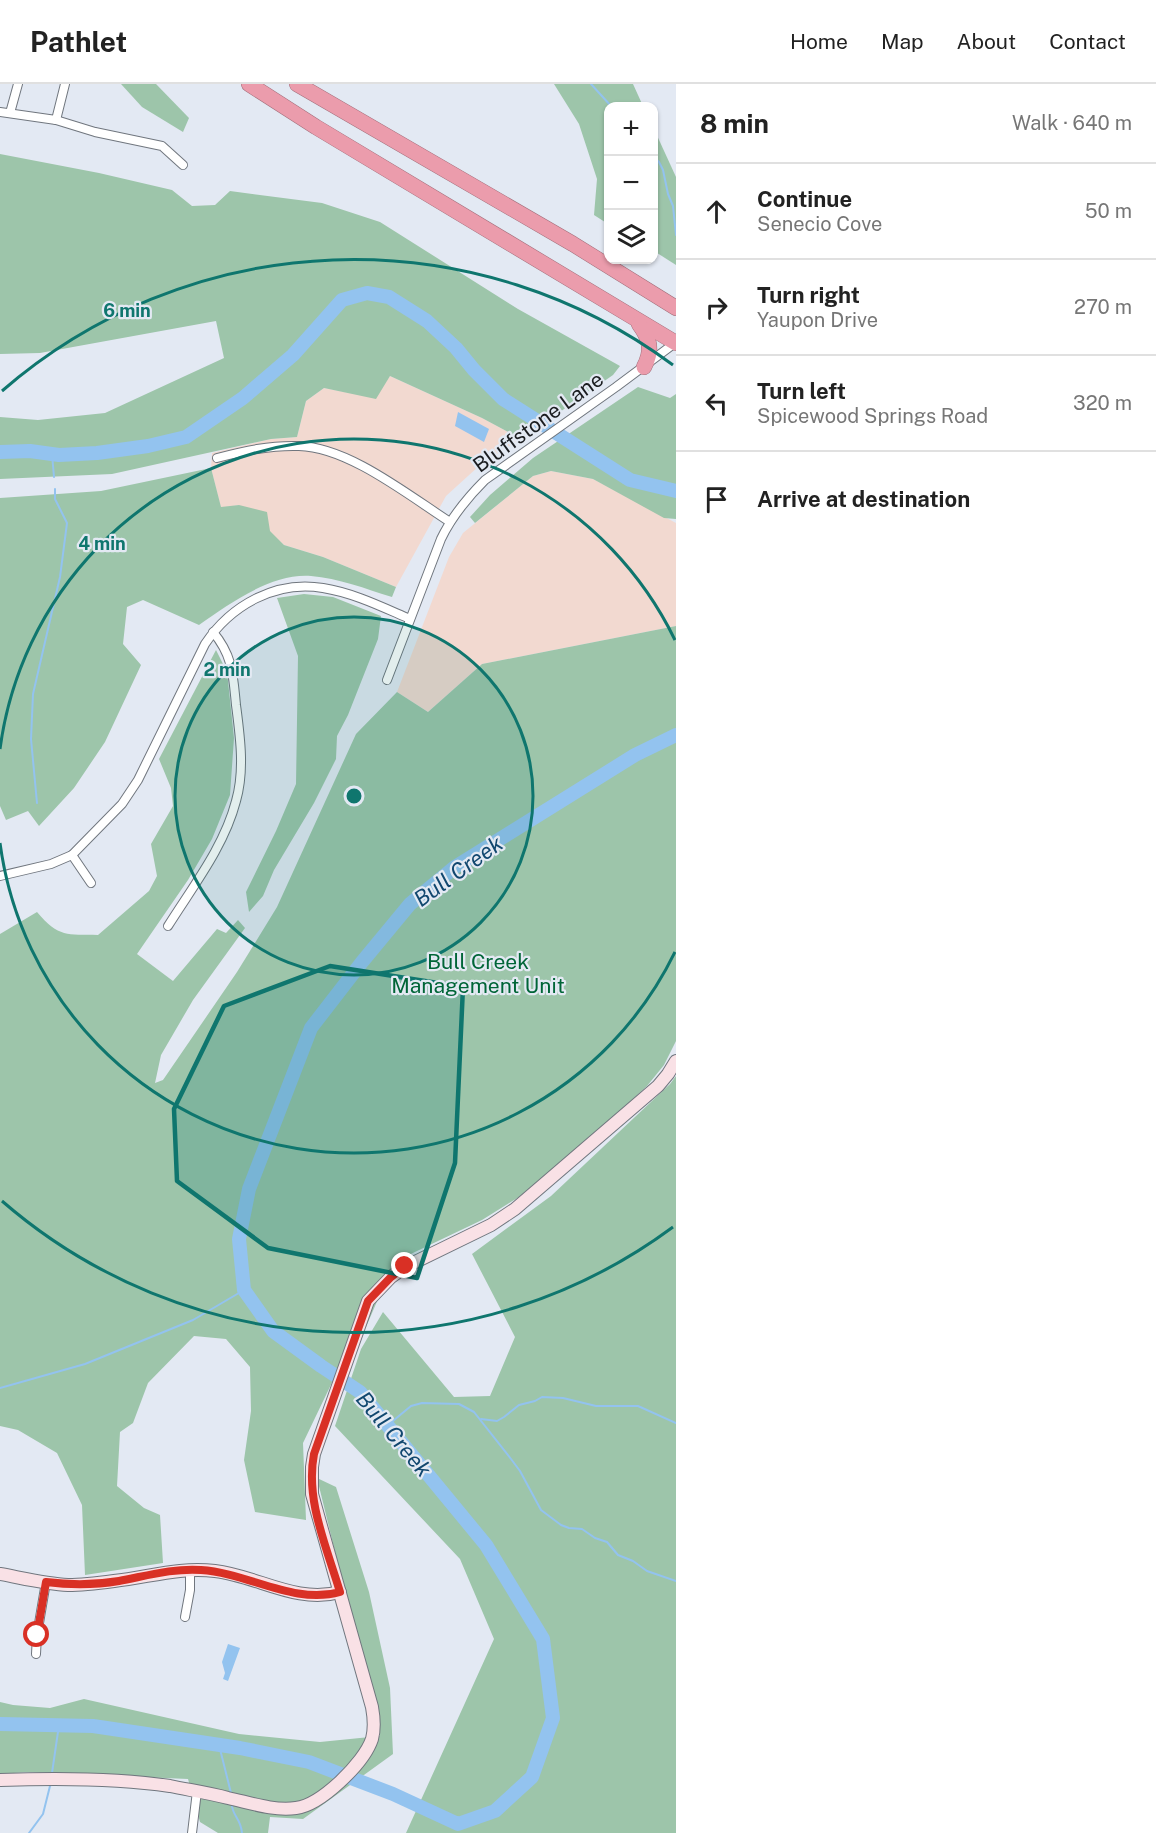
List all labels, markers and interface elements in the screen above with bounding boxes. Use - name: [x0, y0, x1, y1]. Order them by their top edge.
- text: Pathlet: [30, 25, 127, 58]
- text: Home: [790, 29, 848, 54]
- text: Map: [881, 29, 924, 54]
- text: About: [957, 29, 1016, 54]
- text: Contact: [1049, 29, 1126, 54]
- map controls: [604, 102, 658, 264]
- button: +: [604, 102, 658, 156]
- text: 8 min: [700, 108, 769, 139]
- text: Walk · 640 m: [1012, 111, 1132, 135]
- button: −: [604, 156, 658, 210]
- text: Continue: [757, 186, 852, 212]
- icon: ahead: [700, 195, 733, 228]
- text: 50 m: [1085, 199, 1132, 223]
- button: layers: [604, 210, 658, 264]
- text: Senecio Cove: [757, 212, 882, 236]
- text: Turn right: [757, 282, 860, 308]
- icon: right: [700, 291, 733, 324]
- text: 270 m: [1074, 295, 1132, 319]
- text: 6 min: [103, 300, 151, 321]
- text: Yaupon Drive: [757, 308, 878, 332]
- street label: Bluffstone Lane: [468, 366, 608, 478]
- text: Turn left: [757, 378, 846, 404]
- icon: left: [700, 387, 733, 420]
- text: 320 m: [1073, 391, 1132, 415]
- text: Spicewood Springs Road: [757, 404, 988, 428]
- icon: arrive: [700, 483, 733, 516]
- text: Arrive at destination: [757, 486, 970, 512]
- text: 4 min: [78, 533, 126, 554]
- text: 2 min: [203, 659, 251, 680]
- centre of rings: [344, 786, 364, 806]
- water label: Bull Creek: [409, 830, 508, 912]
- park label: Bull Creek Management Unit: [391, 949, 565, 998]
- route end: [391, 1252, 417, 1278]
- water label: Bull Creek: [351, 1386, 437, 1482]
- route start: [23, 1621, 49, 1647]

